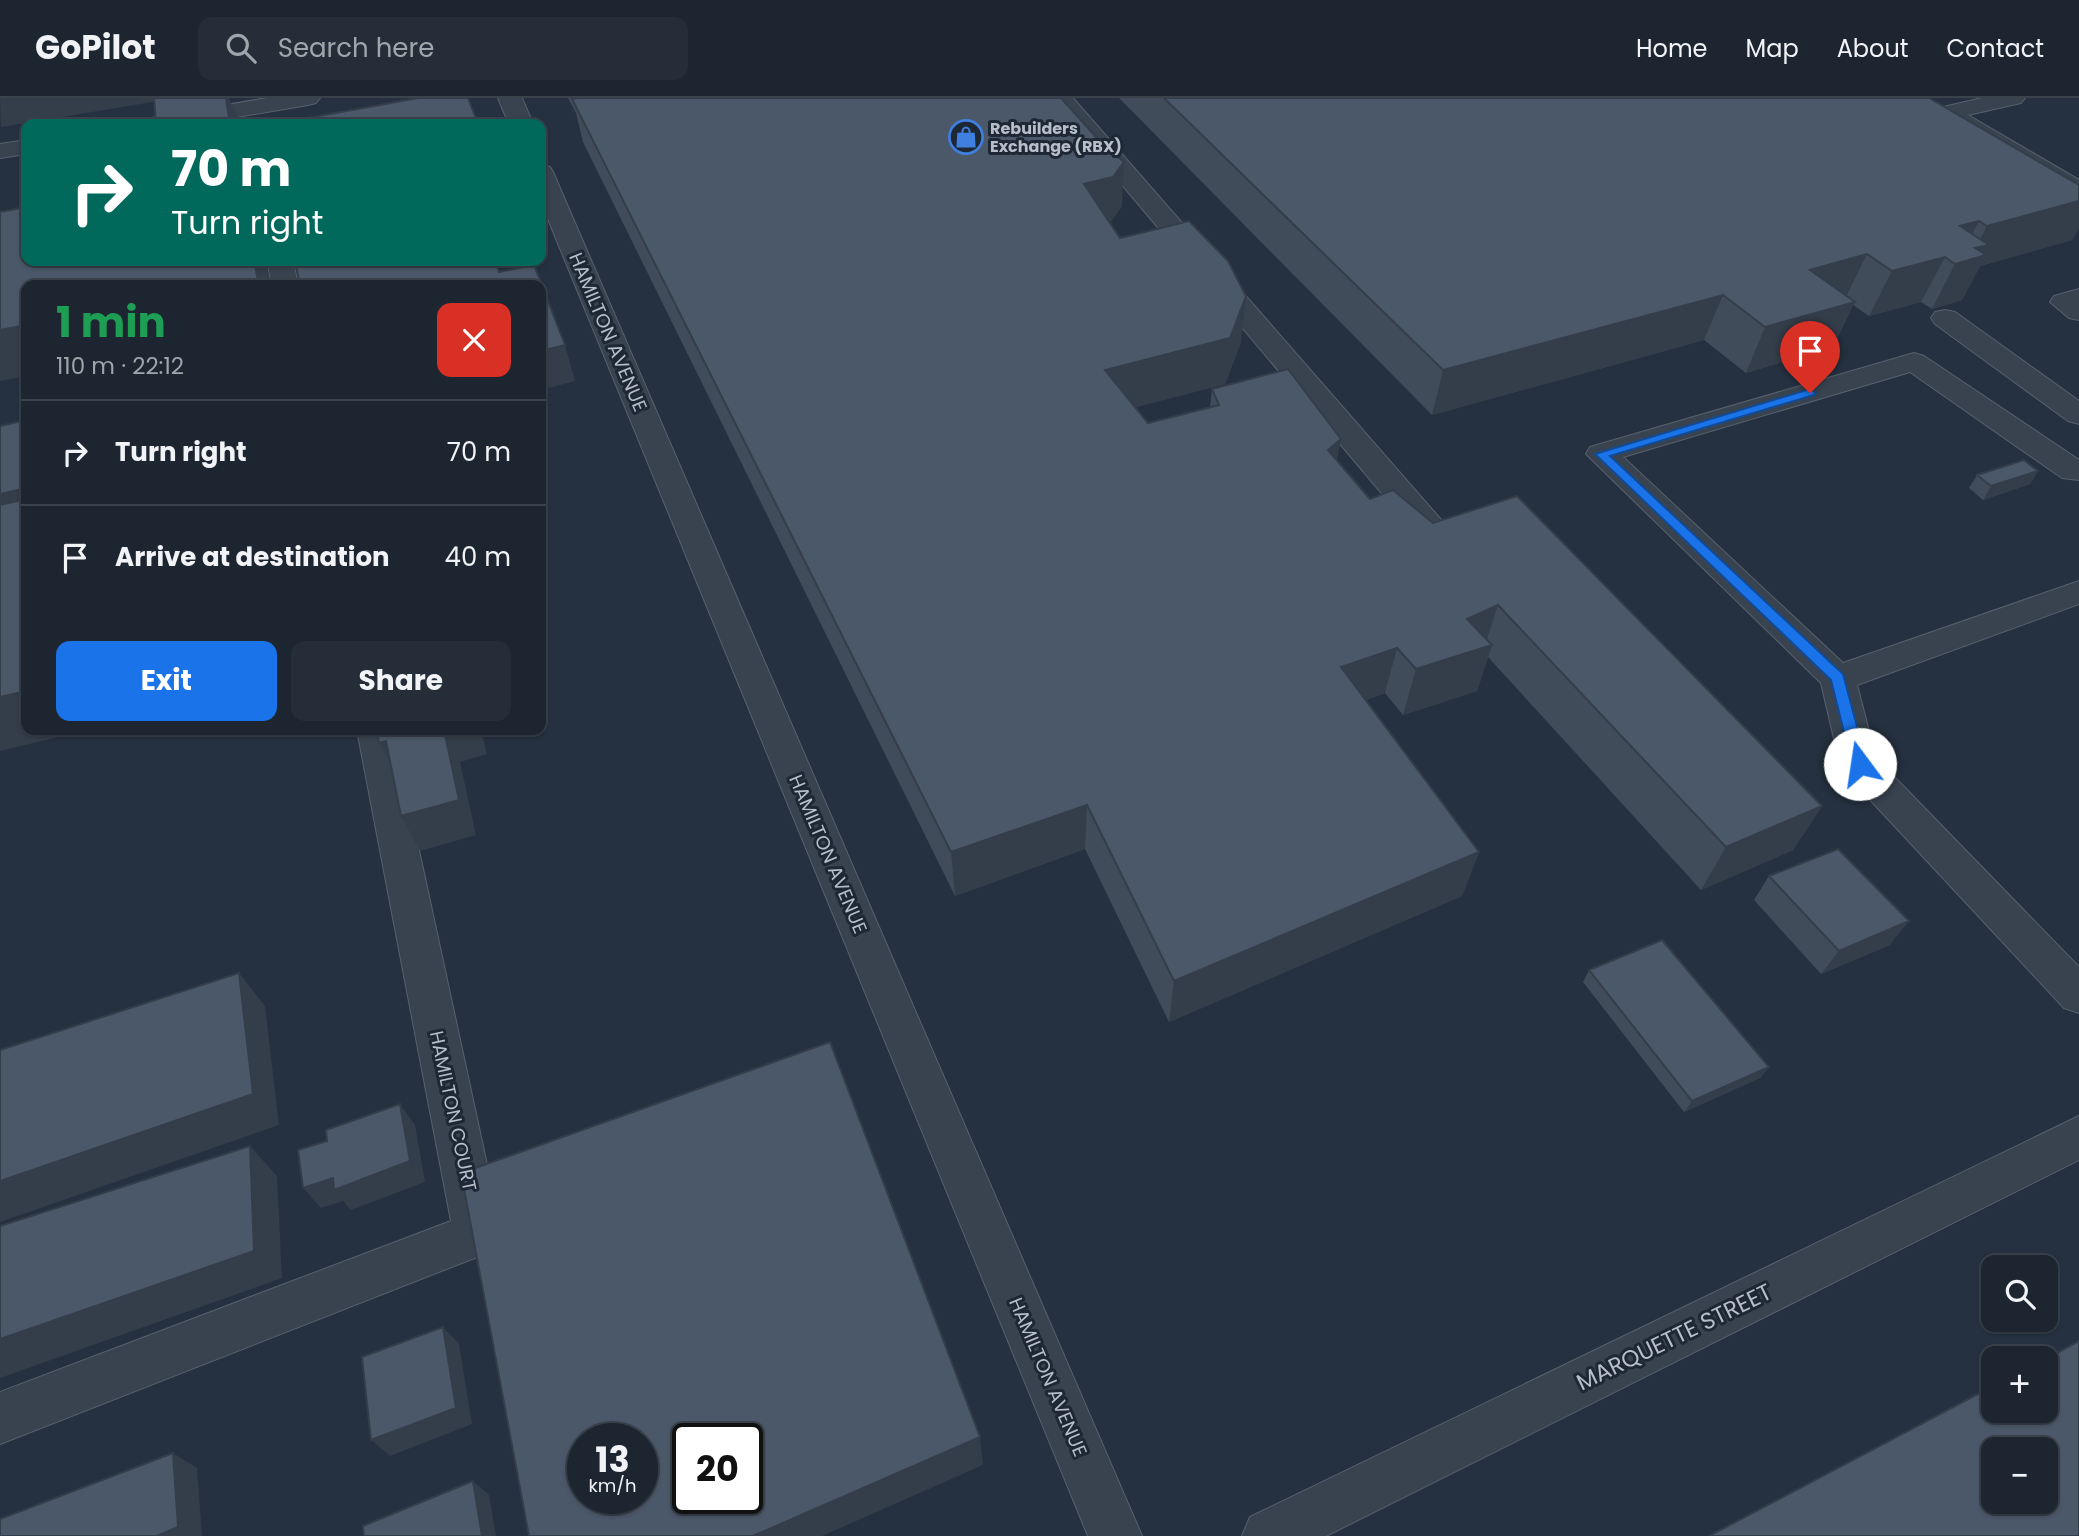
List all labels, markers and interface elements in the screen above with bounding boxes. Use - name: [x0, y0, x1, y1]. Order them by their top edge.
- search box: [198, 17, 688, 80]
- text: GoPilot: [35, 24, 156, 71]
- icon: search: [222, 29, 260, 67]
- text: Search here: [278, 30, 434, 66]
- text: Home: [1636, 32, 1708, 65]
- text: Map: [1746, 32, 1799, 65]
- text: About: [1837, 32, 1908, 65]
- text: Contact: [1946, 32, 2044, 65]
- place label: Rebuilders Exchange (RBX): [990, 117, 1122, 158]
- shop icon: Rebuilders Exchange (RBX): [947, 118, 985, 156]
- text: 70 m: [171, 135, 291, 203]
- icon: right: [56, 147, 147, 238]
- text: Turn right: [171, 200, 323, 245]
- street label: HAMILTON AVENUE: [562, 248, 654, 416]
- text: 1 min: [56, 293, 166, 352]
- button: close: [437, 303, 511, 377]
- pin: [1780, 321, 1840, 393]
- icon: arrive: [1791, 332, 1829, 370]
- text: 110 m · 22:12: [56, 350, 184, 382]
- icon: right: [56, 434, 94, 472]
- text: Turn right: [115, 434, 247, 470]
- text: 70 m: [447, 434, 511, 470]
- icon: arrive: [56, 539, 94, 577]
- text: Arrive at destination: [115, 539, 390, 575]
- text: 40 m: [445, 539, 511, 575]
- button: Exit: [56, 641, 277, 721]
- button: Share: [291, 641, 511, 721]
- position arrow: [1823, 727, 1897, 801]
- street label: HAMILTON AVENUE: [782, 770, 874, 938]
- street label: HAMILTON COURT: [423, 1028, 483, 1194]
- map controls: [1981, 1255, 2058, 1514]
- button: search: [1981, 1255, 2058, 1332]
- street label: MARQUETTE STREET: [1571, 1276, 1777, 1398]
- street label: HAMILTON AVENUE: [1002, 1293, 1094, 1461]
- button: +: [1981, 1346, 2058, 1423]
- speed limit sign: 20: [672, 1423, 763, 1514]
- text: 13: [595, 1435, 630, 1484]
- button: −: [1981, 1437, 2058, 1514]
- text: km/h: [589, 1473, 636, 1498]

